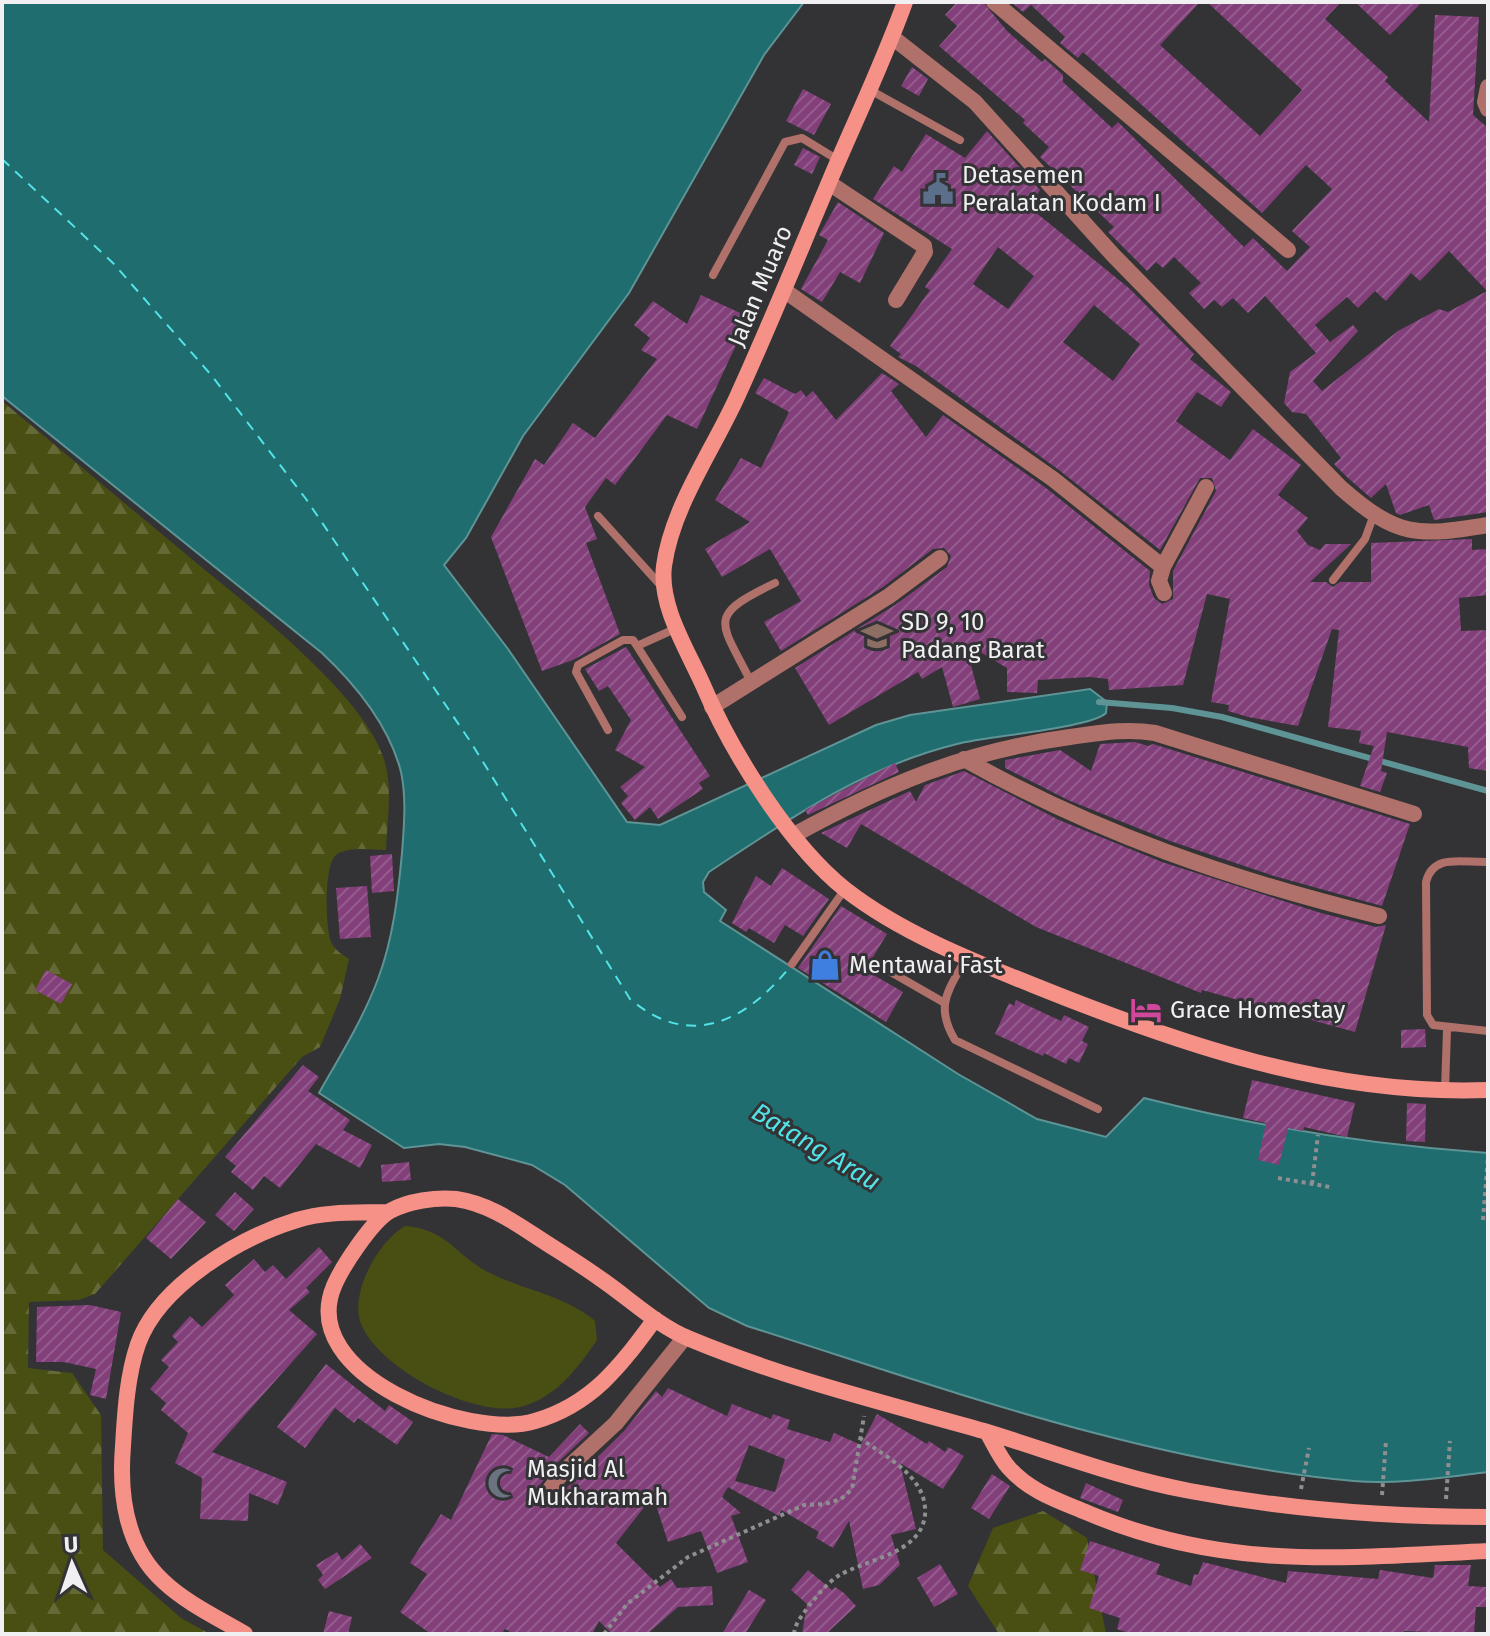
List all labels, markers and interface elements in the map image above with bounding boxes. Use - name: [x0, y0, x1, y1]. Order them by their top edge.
- place label: Detasemen Peralatan Kodam I: [962, 161, 1161, 217]
- public building icon: Detasemen Peralatan Kodam I: [921, 172, 955, 206]
- street label: Jalan Muaro: [722, 221, 798, 351]
- place label: SD 9, 10 Padang Barat: [901, 608, 1045, 664]
- school or university icon: SD 9, 10 Padang Barat: [860, 619, 894, 653]
- shop icon: Mentawai Fast: [808, 948, 842, 982]
- place label: Mentawai Fast: [849, 951, 1003, 979]
- hotel icon: Grace Homestay: [1129, 993, 1163, 1027]
- place label: Grace Homestay: [1170, 996, 1345, 1024]
- water label: Batang Arau: [746, 1097, 886, 1197]
- place label: Masjid Al Mukharamah: [527, 1455, 668, 1511]
- mosque icon: Masjid Al Mukharamah: [486, 1466, 520, 1500]
- north arrow: [32, 1524, 112, 1604]
- text: U: [63, 1531, 79, 1558]

